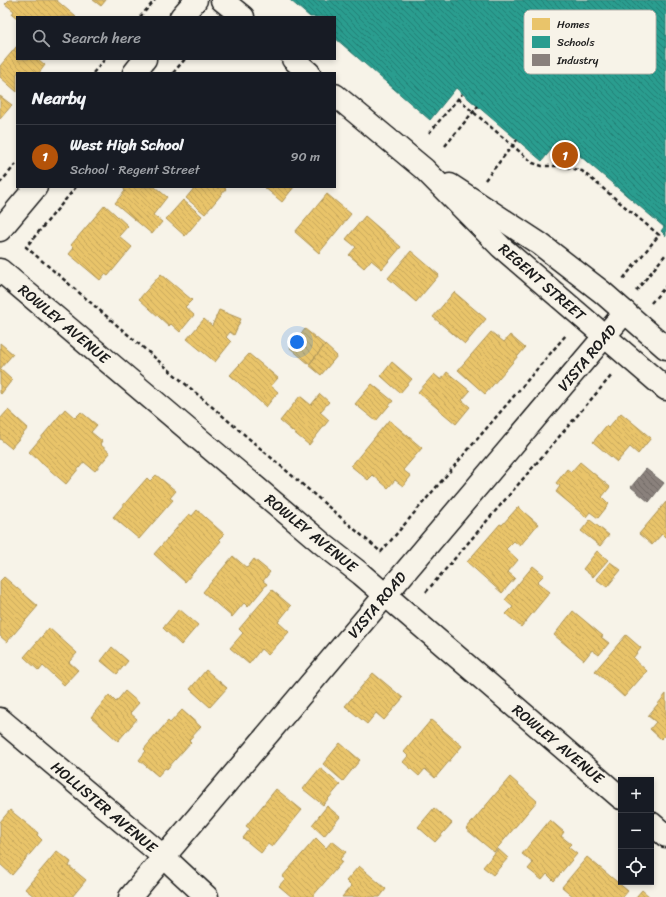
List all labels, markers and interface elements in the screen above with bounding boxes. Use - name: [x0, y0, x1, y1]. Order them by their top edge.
- legend: [524, 10, 656, 74]
- text: Homes: [557, 15, 590, 34]
- search box: [16, 16, 336, 60]
- text: Search here: [62, 25, 141, 51]
- icon: search: [30, 27, 52, 49]
- text: Schools: [557, 33, 595, 52]
- text: Industry: [556, 51, 599, 70]
- text: Nearby: [32, 83, 86, 113]
- text: West High School: [70, 132, 184, 158]
- pin: 1: [552, 140, 578, 170]
- text: 1: [42, 145, 48, 168]
- text: 90 m: [290, 145, 320, 168]
- text: School · Regent Street: [70, 158, 200, 181]
- street label: REGENT STREET: [493, 237, 592, 328]
- street label: ROWLEY AVENUE: [12, 277, 117, 372]
- street label: VISTA ROAD: [551, 319, 623, 397]
- your location: [287, 332, 307, 352]
- street label: ROWLEY AVENUE: [259, 487, 365, 580]
- street label: VISTA ROAD: [341, 566, 413, 644]
- street label: ROWLEY AVENUE: [506, 697, 611, 792]
- street label: HOLLISTER AVENUE: [45, 754, 165, 861]
- map controls: [618, 777, 654, 885]
- button: +: [618, 777, 654, 813]
- button: −: [618, 813, 654, 849]
- button: locate: [618, 849, 654, 885]

